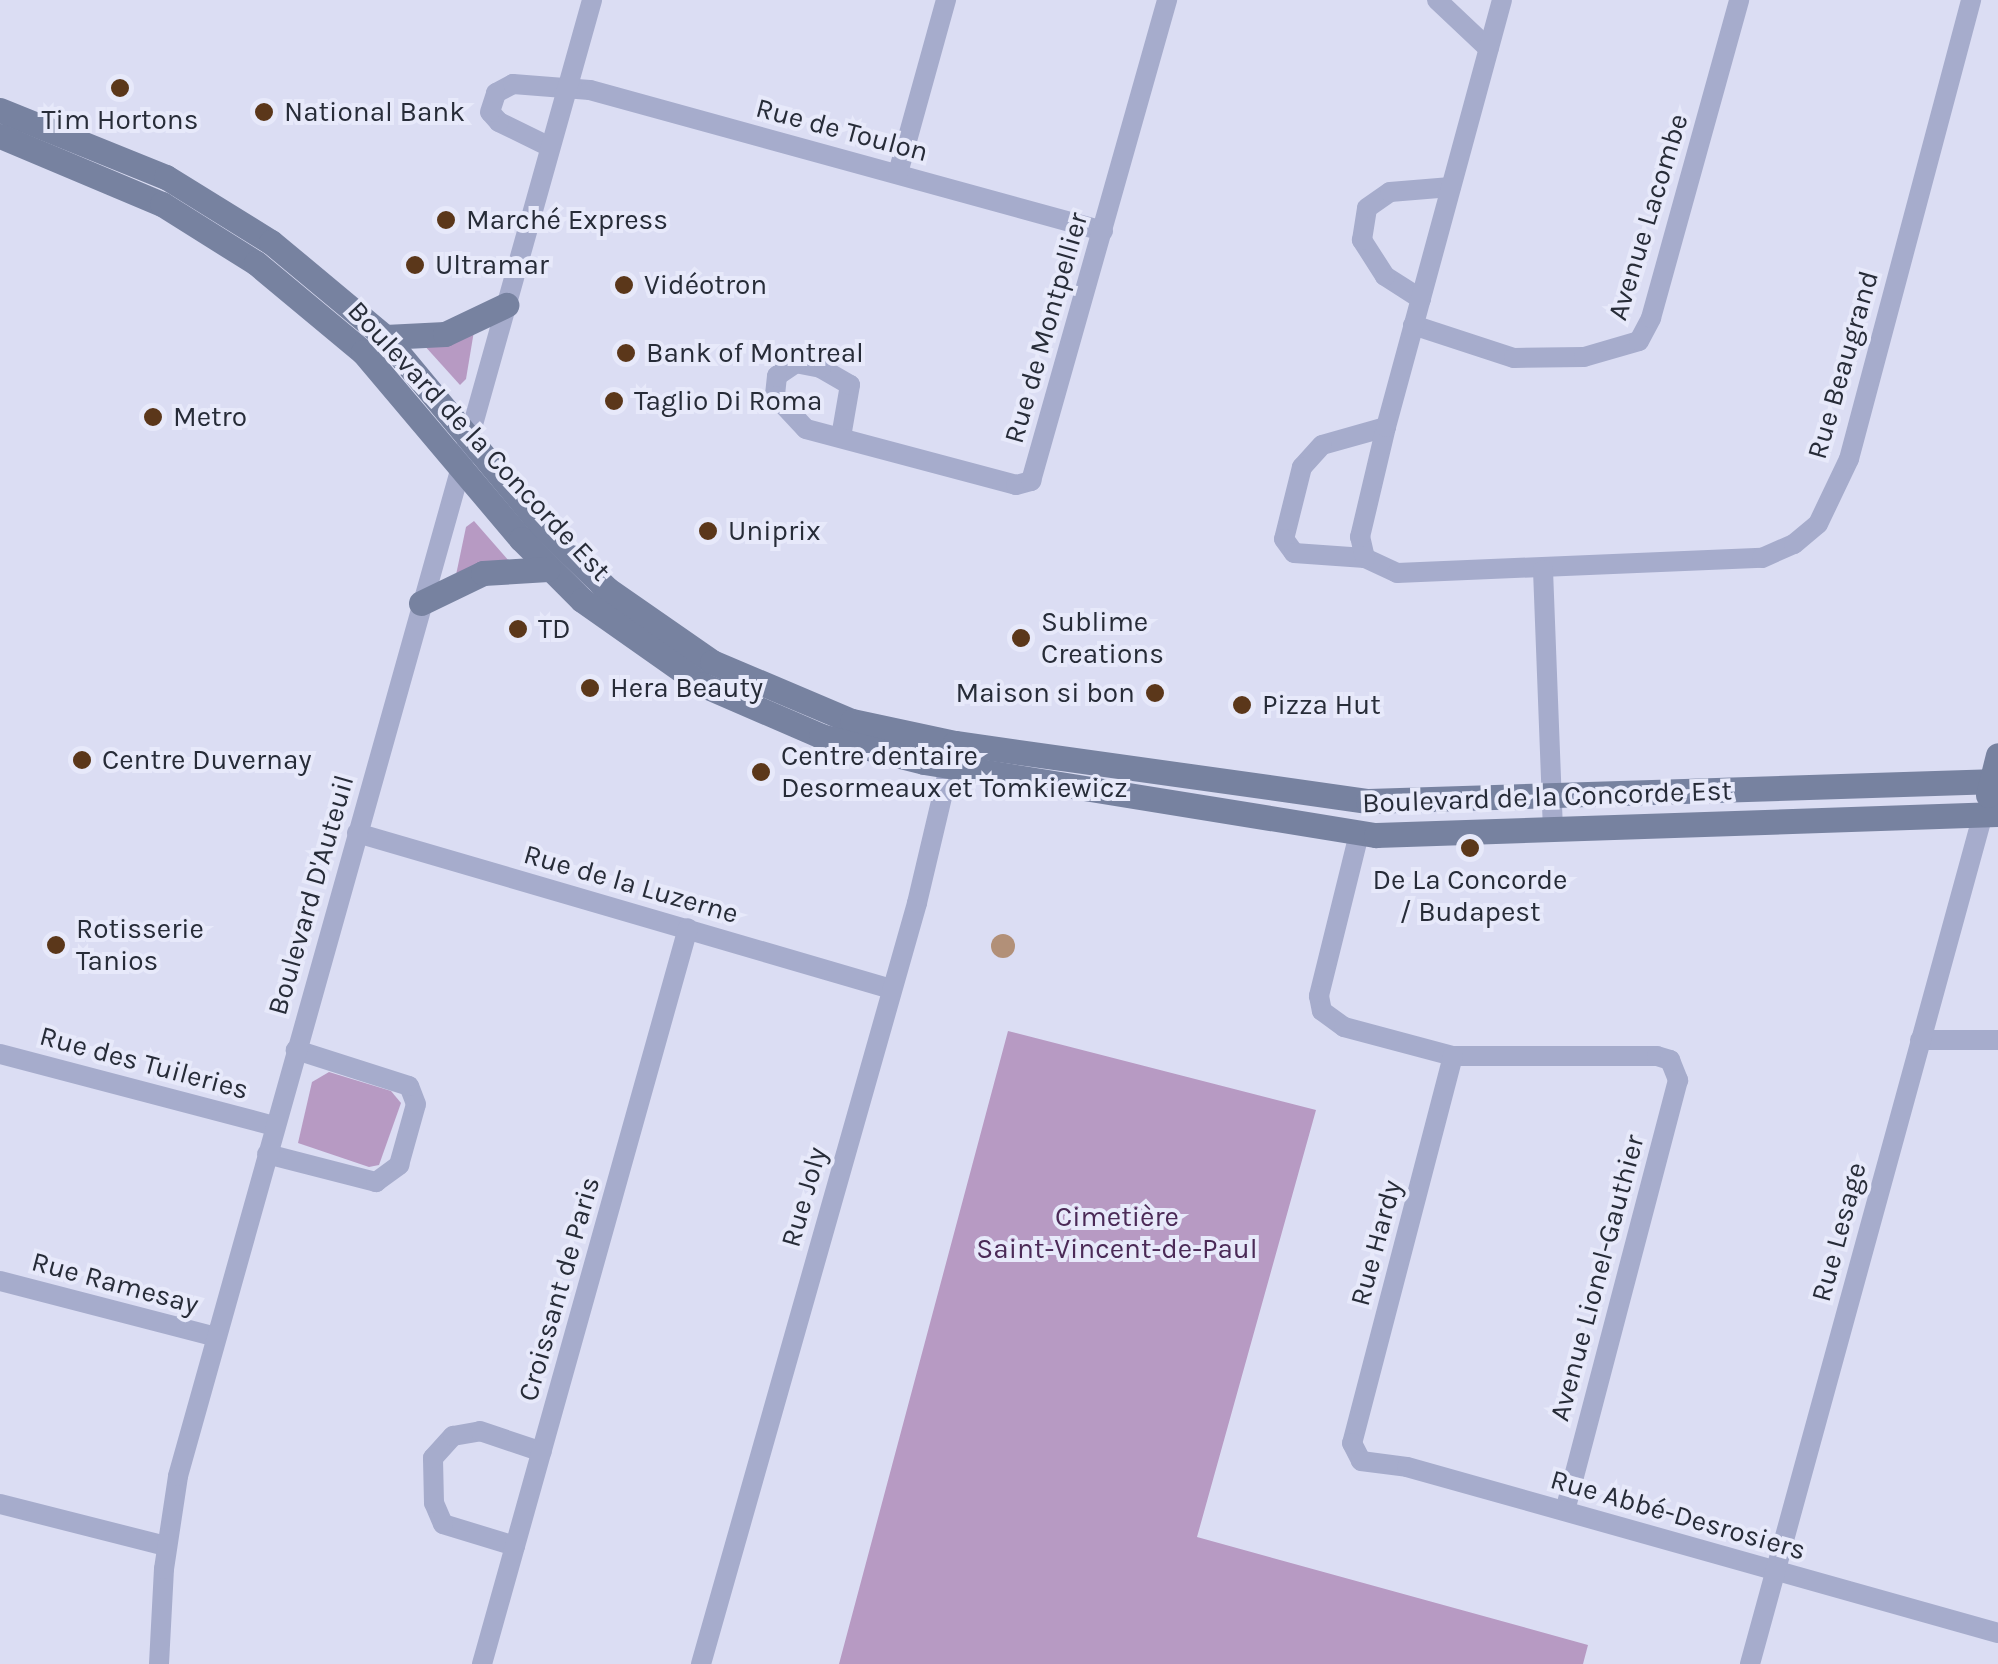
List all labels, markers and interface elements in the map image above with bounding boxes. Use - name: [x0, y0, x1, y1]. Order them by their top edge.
- marker: Tim Hortons: [109, 77, 131, 99]
- street label: Rue de Toulon: [752, 91, 932, 169]
- place label: National Bank: [284, 95, 465, 129]
- marker: National Bank: [253, 101, 275, 123]
- place label: Tim Hortons: [42, 103, 198, 137]
- street label: Avenue Lacombe: [1601, 110, 1695, 324]
- place label: Marché Express: [466, 203, 668, 237]
- marker: Marché Express: [435, 209, 457, 231]
- street label: Rue de Montpellier: [997, 209, 1095, 447]
- place label: Ultramar: [435, 248, 549, 282]
- marker: Ultramar: [404, 254, 426, 276]
- street label: Rue Beaugrand: [1800, 267, 1886, 463]
- place label: Vidéotron: [644, 268, 767, 302]
- marker: Vidéotron: [613, 274, 635, 296]
- street label: Boulevard de la Concorde Est: [341, 294, 617, 588]
- place label: Bank of Montreal: [646, 336, 864, 370]
- marker: Bank of Montreal: [615, 342, 637, 364]
- place label: Taglio Di Roma: [634, 384, 822, 418]
- marker: Taglio Di Roma: [603, 390, 625, 412]
- place label: Metro: [173, 400, 247, 434]
- marker: Metro: [142, 406, 164, 428]
- place label: Uniprix: [728, 514, 821, 548]
- marker: Uniprix: [697, 520, 719, 542]
- place label: Sublime Creations: [1041, 605, 1164, 671]
- place label: TD: [538, 612, 570, 646]
- marker: TD: [507, 618, 529, 640]
- marker: Sublime Creations: [1010, 627, 1032, 649]
- place label: Hera Beauty: [610, 671, 763, 705]
- place label: Maison si bon: [955, 676, 1135, 710]
- marker: Hera Beauty: [579, 677, 601, 699]
- marker: Maison si bon: [1144, 682, 1166, 704]
- place label: Pizza Hut: [1262, 688, 1381, 722]
- marker: Pizza Hut: [1231, 694, 1253, 716]
- place label: Centre dentaire Desormeaux et Tomkiewicz: [781, 739, 1128, 805]
- place label: Centre Duvernay: [102, 743, 311, 777]
- marker: Centre Duvernay: [71, 749, 93, 771]
- marker: Centre dentaire Desormeaux et Tomkiewicz: [750, 761, 772, 783]
- street label: Boulevard D'Auteuil: [261, 771, 361, 1019]
- street label: Boulevard de la Concorde Est: [1361, 774, 1733, 820]
- street label: Rue de la Luzerne: [520, 837, 742, 931]
- marker: De La Concorde / Budapest: [1459, 837, 1481, 859]
- place label: De La Concorde / Budapest: [1373, 863, 1567, 929]
- place label: Rotisserie Tanios: [76, 912, 204, 978]
- marker: Rotisserie Tanios: [45, 934, 67, 956]
- street label: Rue des Tuileries: [36, 1019, 252, 1107]
- street label: Avenue Lionel-Gauthier: [1543, 1131, 1651, 1425]
- street label: Rue Joly: [774, 1143, 834, 1251]
- street label: Rue Lesage: [1804, 1159, 1874, 1305]
- street label: Croissant de Paris: [511, 1173, 607, 1405]
- street label: Rue Hardy: [1343, 1176, 1409, 1310]
- park label: Cimetière Saint-Vincent-de-Paul: [976, 1200, 1258, 1266]
- street label: Rue Ramesay: [28, 1245, 202, 1321]
- street label: Rue Abbé-Desrosiers: [1547, 1462, 1809, 1568]

